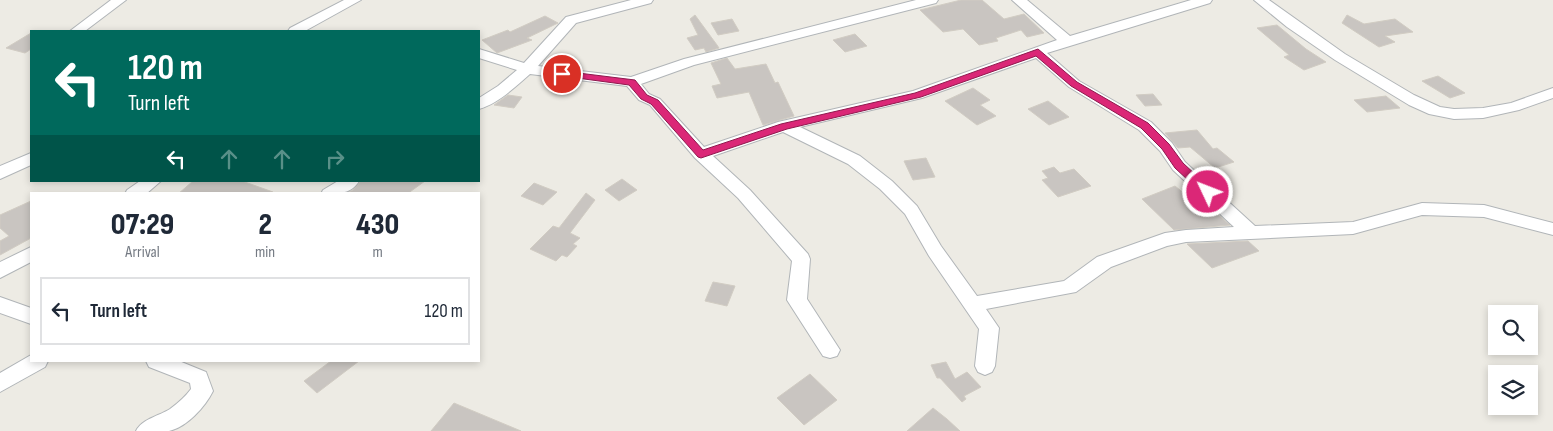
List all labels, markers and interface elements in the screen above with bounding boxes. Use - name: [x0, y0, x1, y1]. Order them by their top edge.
- text: 120 m: [128, 47, 203, 90]
- icon: left: [45, 50, 110, 115]
- pin: [541, 53, 583, 95]
- icon: arrive: [548, 60, 576, 88]
- text: Turn left: [128, 90, 190, 117]
- icon: left: [162, 145, 190, 173]
- icon: ahead: [215, 145, 243, 173]
- icon: ahead: [268, 145, 296, 173]
- icon: right: [321, 145, 349, 173]
- position arrow: [1181, 165, 1233, 217]
- text: 07:29: [111, 207, 174, 243]
- text: 2: [258, 207, 272, 243]
- text: 430: [356, 207, 399, 243]
- text: Arrival: [125, 243, 160, 262]
- text: min: [255, 243, 275, 262]
- text: m: [372, 243, 383, 262]
- icon: left: [47, 297, 75, 325]
- text: Turn left: [90, 300, 147, 323]
- text: 120 m: [425, 300, 463, 323]
- map controls: [1488, 305, 1538, 415]
- button: search: [1488, 305, 1538, 355]
- button: layers: [1488, 365, 1538, 415]

